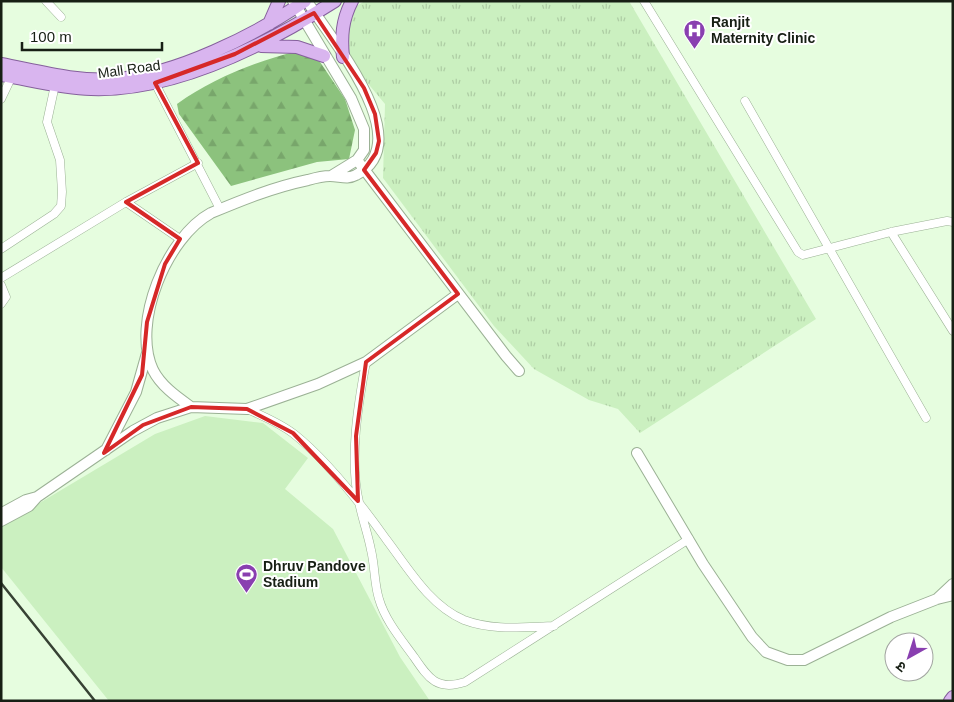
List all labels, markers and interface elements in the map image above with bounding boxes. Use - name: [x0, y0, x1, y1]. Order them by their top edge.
- place label: Ranjit Maternity Clinic: [711, 14, 815, 46]
- hospital icon: Ranjit Maternity Clinic: [683, 18, 707, 49]
- scale bar: [22, 20, 162, 52]
- text: 100 m: [30, 28, 72, 45]
- street label: Mall Road: [97, 57, 161, 81]
- place label: Dhruv Pandove Stadium: [263, 558, 366, 590]
- sports icon: Dhruv Pandove Stadium: [235, 562, 259, 593]
- north arrow: [884, 632, 934, 682]
- text: उ: [892, 658, 909, 676]

